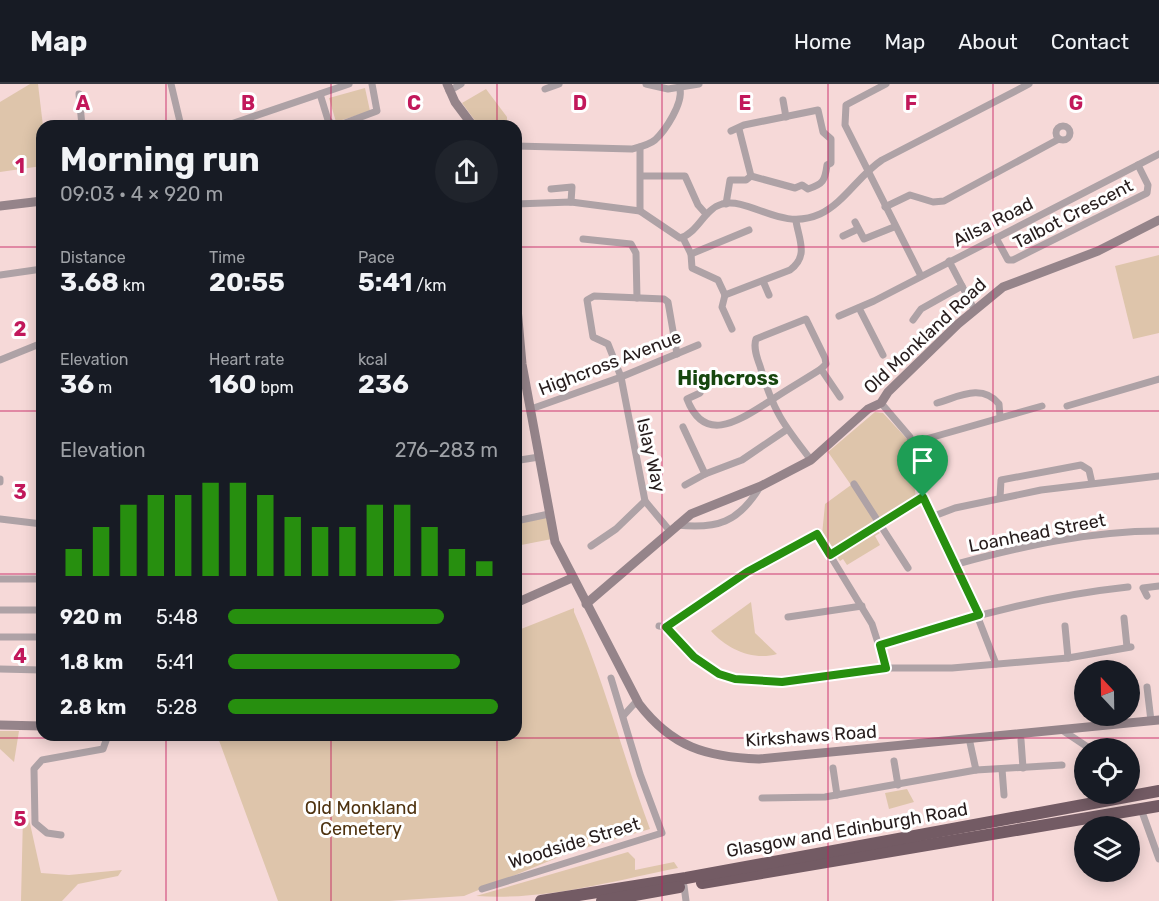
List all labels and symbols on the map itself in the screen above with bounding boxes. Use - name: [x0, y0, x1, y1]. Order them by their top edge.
- text: A: [76, 91, 91, 115]
- text: B: [241, 91, 255, 115]
- text: C: [407, 91, 421, 115]
- text: D: [573, 91, 587, 115]
- text: E: [739, 91, 751, 115]
- text: F: [905, 91, 917, 115]
- text: G: [1069, 91, 1083, 115]
- text: 1: [15, 154, 25, 178]
- street label: Talbot Crescent: [1010, 174, 1136, 254]
- street label: Ailsa Road: [949, 192, 1037, 252]
- street label: Old Monkland Road: [859, 274, 991, 398]
- text: 2: [14, 317, 27, 341]
- street label: Highcross Avenue: [535, 326, 685, 400]
- district label: Highcross: [677, 366, 779, 390]
- street label: Islay Way: [632, 416, 670, 494]
- pin: [897, 435, 948, 497]
- text: 3: [13, 480, 27, 504]
- street label: Loanhead Street: [967, 509, 1107, 557]
- text: 4: [13, 644, 27, 668]
- north arrow: [1074, 660, 1140, 726]
- street label: Kirkshaws Road: [745, 720, 877, 752]
- park label: Old Monkland Cemetery: [305, 797, 417, 840]
- street label: Glasgow and Edinburgh Road: [725, 798, 969, 862]
- text: 5: [14, 807, 27, 831]
- street label: Woodside Street: [506, 813, 642, 873]

